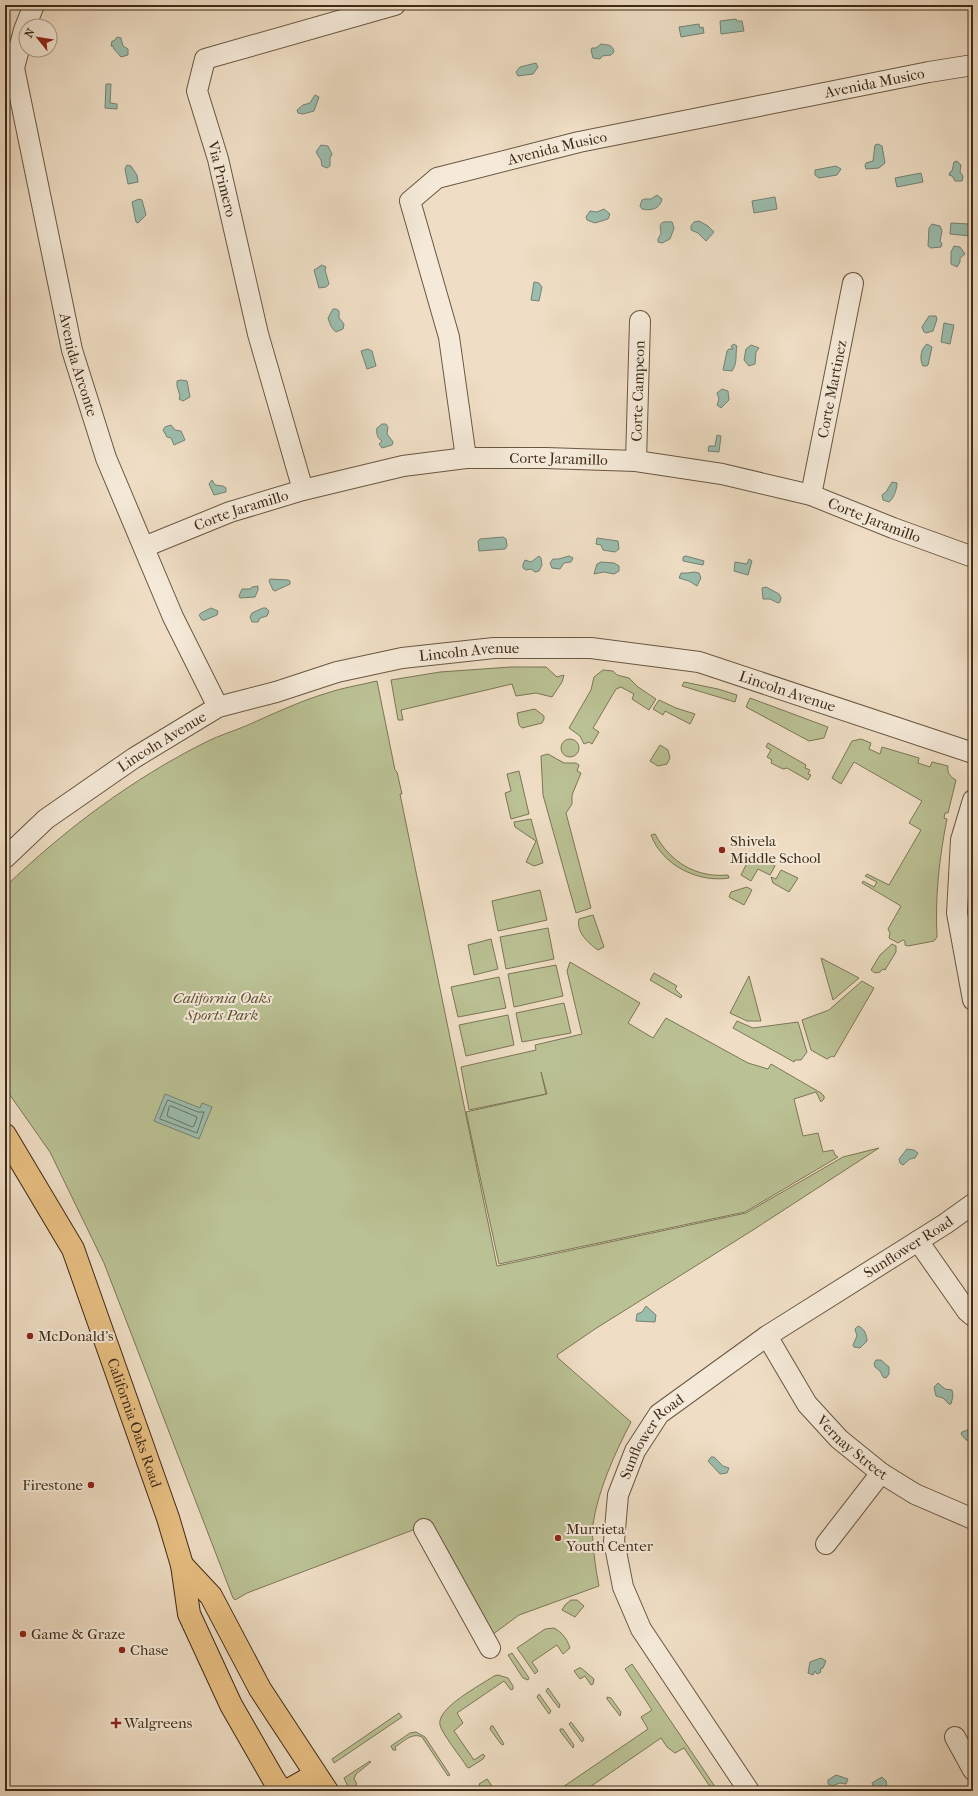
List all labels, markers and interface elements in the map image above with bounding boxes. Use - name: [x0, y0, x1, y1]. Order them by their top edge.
- north arrow: [18, 18, 58, 58]
- text: N: [22, 26, 38, 40]
- street label: Avenida Musico: [822, 64, 926, 102]
- street label: Avenida Musico: [505, 128, 609, 169]
- street label: Via Primero: [204, 138, 240, 219]
- street label: Avenida Arconte: [55, 310, 102, 419]
- street label: Corte Martinez: [813, 338, 851, 440]
- street label: Corte Campeon: [628, 340, 648, 442]
- street label: Corte Jaramillo: [509, 449, 608, 469]
- street label: Corte Jaramillo: [191, 486, 291, 535]
- street label: Corte Jaramillo: [825, 494, 924, 546]
- street label: Lincoln Avenue: [418, 639, 520, 665]
- street label: Lincoln Avenue: [737, 667, 838, 716]
- street label: Lincoln Avenue: [114, 707, 210, 776]
- place label: Shivela Middle School: [730, 832, 821, 867]
- marker: Shivela Middle School: [717, 845, 727, 855]
- park label: California Oaks Sports Park: [173, 989, 272, 1024]
- street label: Sunflower Road: [860, 1212, 957, 1282]
- place label: McDonald's: [38, 1327, 114, 1345]
- marker: McDonald's: [25, 1331, 35, 1341]
- street label: California Oaks Road: [103, 1356, 166, 1491]
- street label: Sunflower Road: [616, 1390, 688, 1482]
- street label: Vernay Street: [812, 1411, 892, 1484]
- place label: Firestone: [22, 1476, 84, 1494]
- marker: Firestone: [86, 1480, 96, 1490]
- place label: Murrieta Youth Center: [565, 1520, 654, 1555]
- marker: Murrieta Youth Center: [553, 1533, 563, 1543]
- place label: Game & Graze: [31, 1625, 126, 1643]
- marker: Game & Graze: [18, 1629, 28, 1639]
- place label: Chase: [130, 1641, 169, 1659]
- marker: Chase: [117, 1645, 127, 1655]
- place label: Walgreens: [123, 1714, 193, 1732]
- marker: Walgreens: [111, 1718, 121, 1728]

